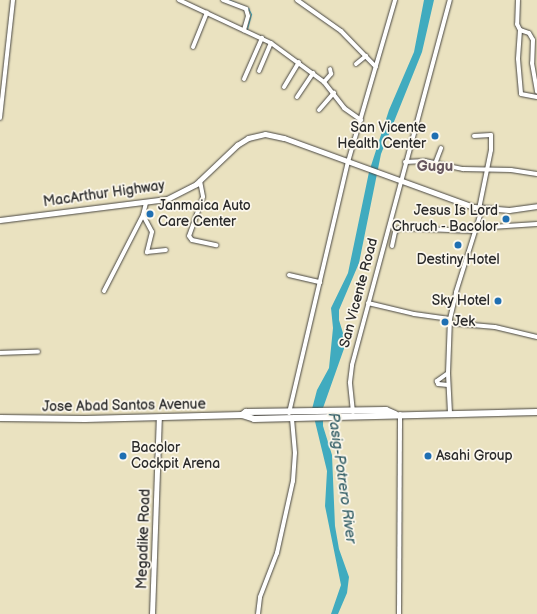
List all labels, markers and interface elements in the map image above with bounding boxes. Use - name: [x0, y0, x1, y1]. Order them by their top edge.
- place label: San Vicente Health Center: [337, 120, 426, 152]
- marker: San Vicente Health Center: [429, 130, 441, 142]
- district label: Gugu: [417, 158, 453, 176]
- street label: MacArthur Highway: [42, 177, 166, 211]
- place label: Janmaica Auto Care Center: [158, 198, 251, 230]
- place label: Jesus Is Lord Chruch - Bacolor: [391, 203, 498, 236]
- marker: Janmaica Auto Care Center: [145, 209, 155, 219]
- marker: Jesus Is Lord Chruch - Bacolor: [501, 214, 511, 224]
- street label: San Vicente Road: [336, 236, 382, 350]
- marker: Destiny Hotel: [453, 240, 463, 250]
- place label: Destiny Hotel: [416, 252, 500, 268]
- place label: Sky Hotel: [431, 293, 490, 309]
- marker: Sky Hotel: [493, 296, 503, 306]
- place label: Jek: [453, 314, 475, 330]
- marker: Jek: [440, 317, 450, 327]
- street label: Jose Abad Santos Avenue: [42, 396, 206, 416]
- water label: Pasig-Potrero River: [324, 411, 360, 545]
- place label: Bacolor Cockpit Arena: [131, 440, 220, 472]
- place label: Asahi Group: [436, 448, 513, 464]
- marker: Bacolor Cockpit Arena: [118, 451, 128, 461]
- marker: Asahi Group: [423, 451, 433, 461]
- street label: Megadike Road: [134, 489, 154, 589]

